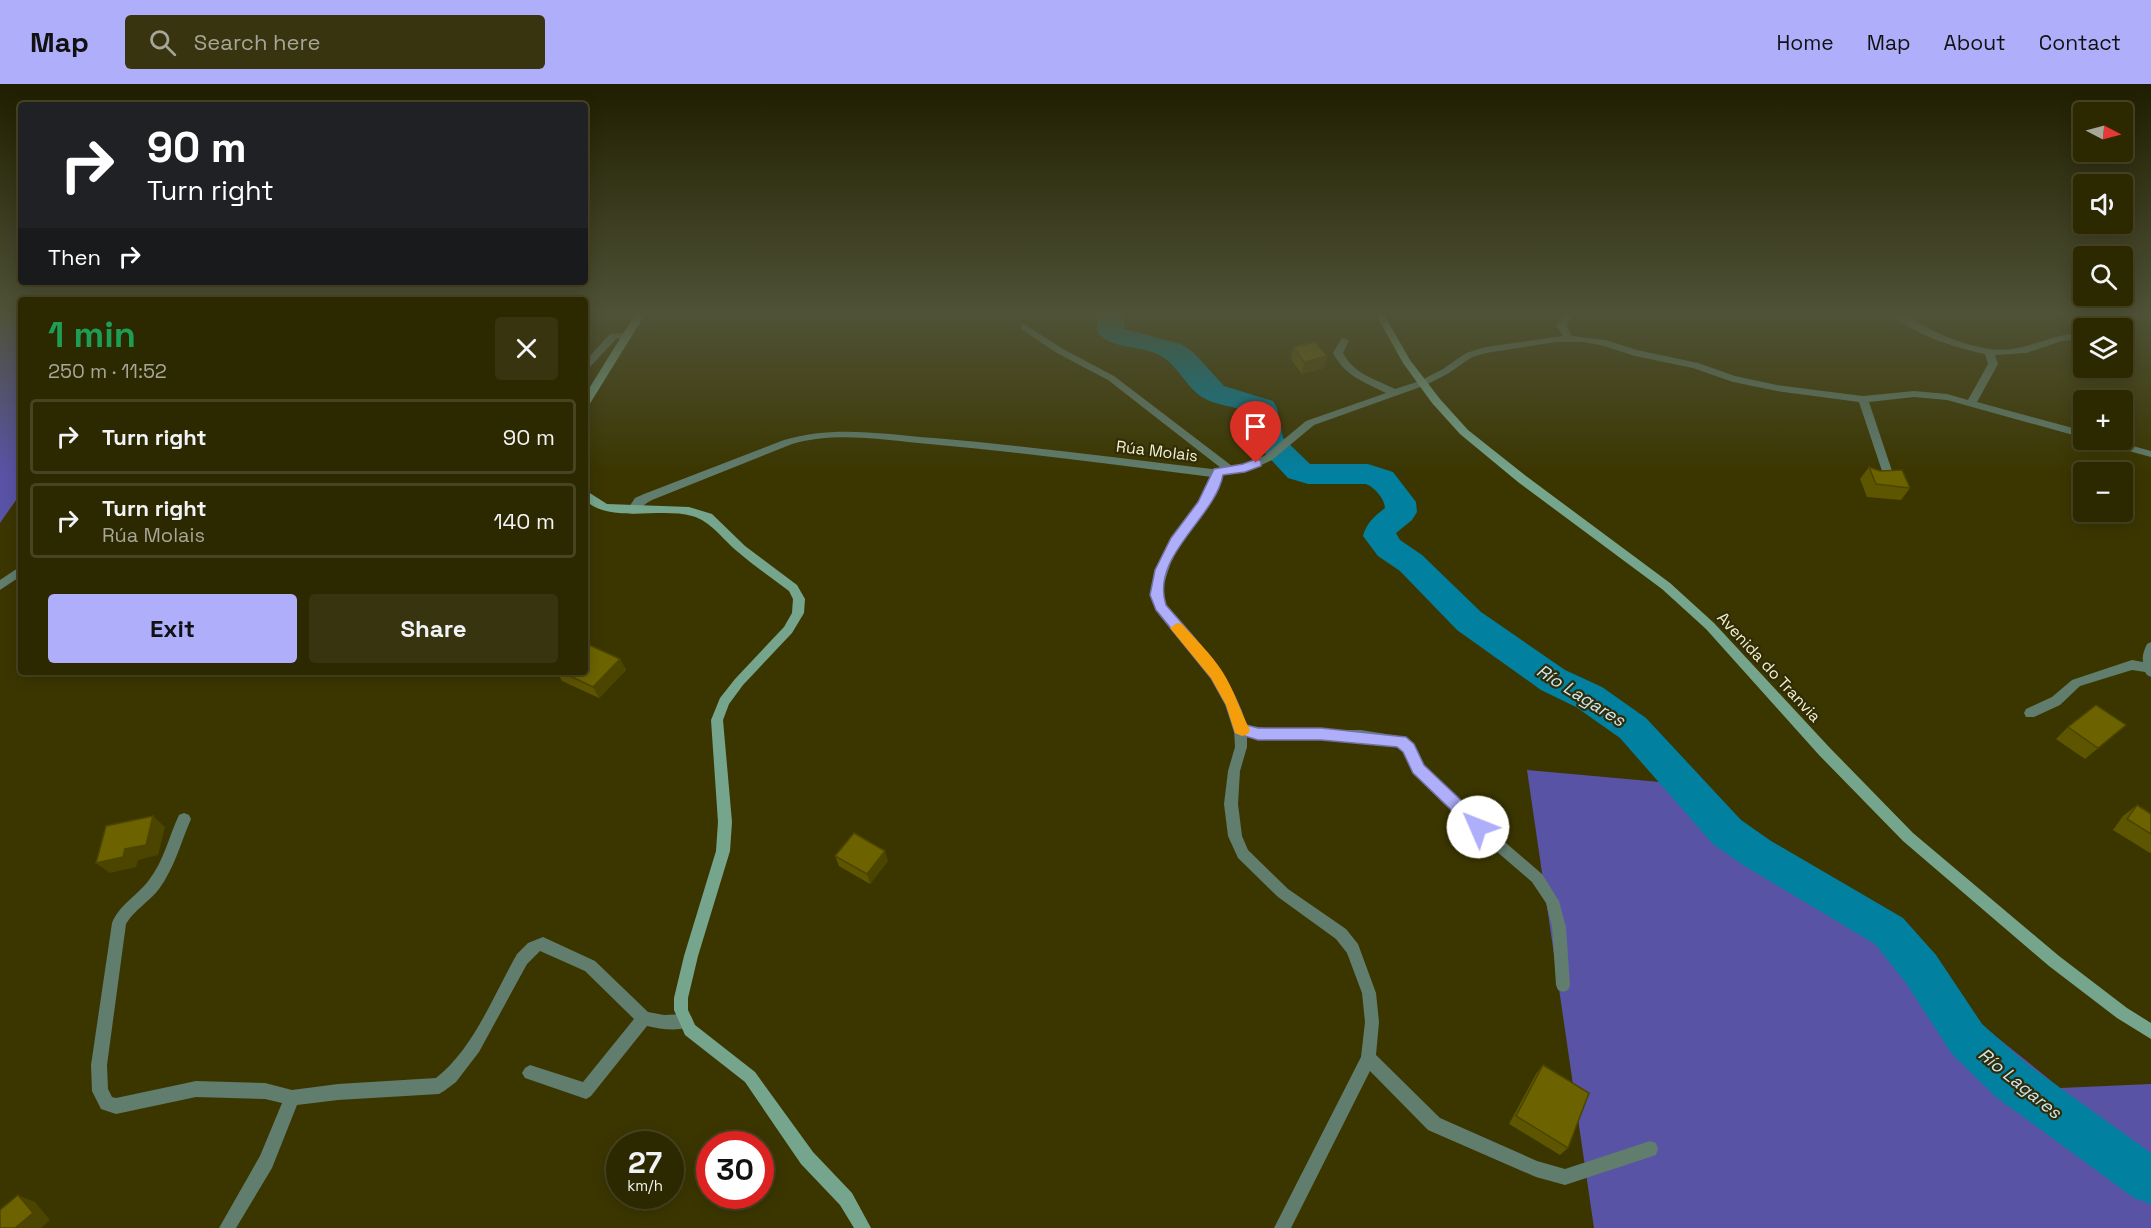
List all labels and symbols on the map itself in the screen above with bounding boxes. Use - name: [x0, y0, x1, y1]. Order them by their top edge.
- north arrow: [2073, 102, 2133, 162]
- pin: [1230, 401, 1281, 463]
- street label: Rúa Molais: [1115, 436, 1199, 466]
- street label: Avenida do Tranvia: [1712, 607, 1826, 727]
- water label: Río Lagares: [1533, 659, 1630, 732]
- position arrow: [1446, 795, 1510, 859]
- water label: Río Lagares: [1974, 1043, 2066, 1124]
- speed limit sign: 30: [696, 1131, 774, 1209]

